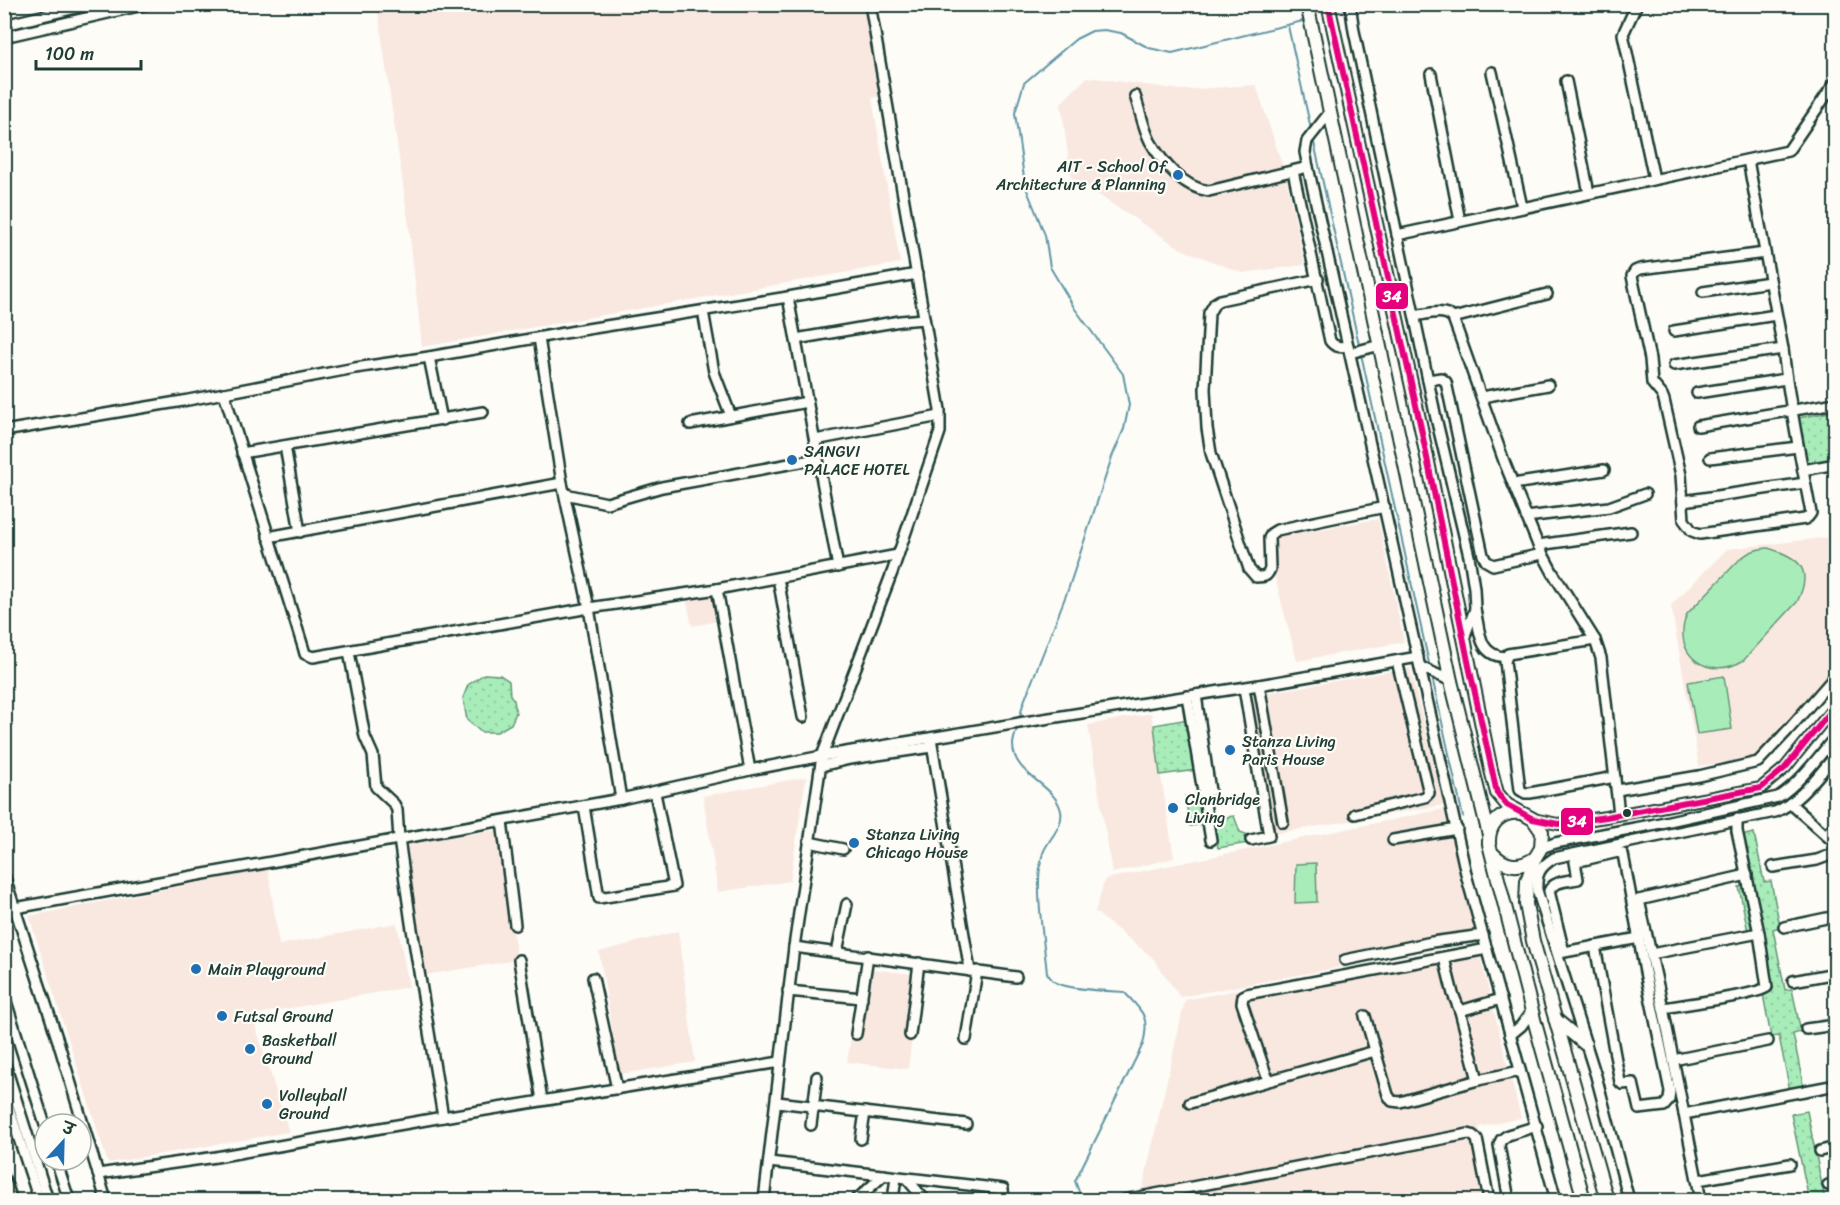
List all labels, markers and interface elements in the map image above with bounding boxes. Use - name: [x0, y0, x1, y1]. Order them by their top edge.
- scale bar: [36, 33, 141, 71]
- text: 100 m: [45, 38, 94, 70]
- place label: AIT - School Of Architecture & Planning: [995, 152, 1168, 199]
- marker: AIT - School Of Architecture & Planning: [1171, 168, 1185, 182]
- line badge: 34: [1375, 282, 1409, 310]
- text: 34: [1382, 282, 1401, 311]
- place label: SANGVI PALACE HOTEL: [804, 437, 910, 484]
- marker: SANGVI PALACE HOTEL: [785, 453, 799, 467]
- place label: Stanza Living Paris House: [1242, 727, 1336, 774]
- marker: Stanza Living Paris House: [1223, 743, 1237, 757]
- place label: Clanbridge Living: [1185, 785, 1260, 832]
- marker: Clanbridge Living: [1166, 801, 1180, 815]
- line badge: 34: [1560, 807, 1594, 836]
- text: 34: [1567, 807, 1586, 836]
- unlabelled marker: [1621, 807, 1633, 819]
- place label: Stanza Living Chicago House: [866, 820, 968, 867]
- marker: Stanza Living Chicago House: [847, 836, 861, 850]
- place label: Main Playground: [208, 955, 326, 984]
- marker: Main Playground: [189, 962, 203, 976]
- place label: Futsal Ground: [234, 1002, 334, 1031]
- marker: Futsal Ground: [215, 1009, 229, 1023]
- place label: Basketball Ground: [262, 1026, 337, 1073]
- marker: Basketball Ground: [243, 1042, 257, 1056]
- place label: Volleyball Ground: [279, 1081, 347, 1128]
- marker: Volleyball Ground: [260, 1097, 274, 1111]
- north arrow: [33, 1112, 93, 1172]
- text: उ: [56, 1112, 80, 1144]

